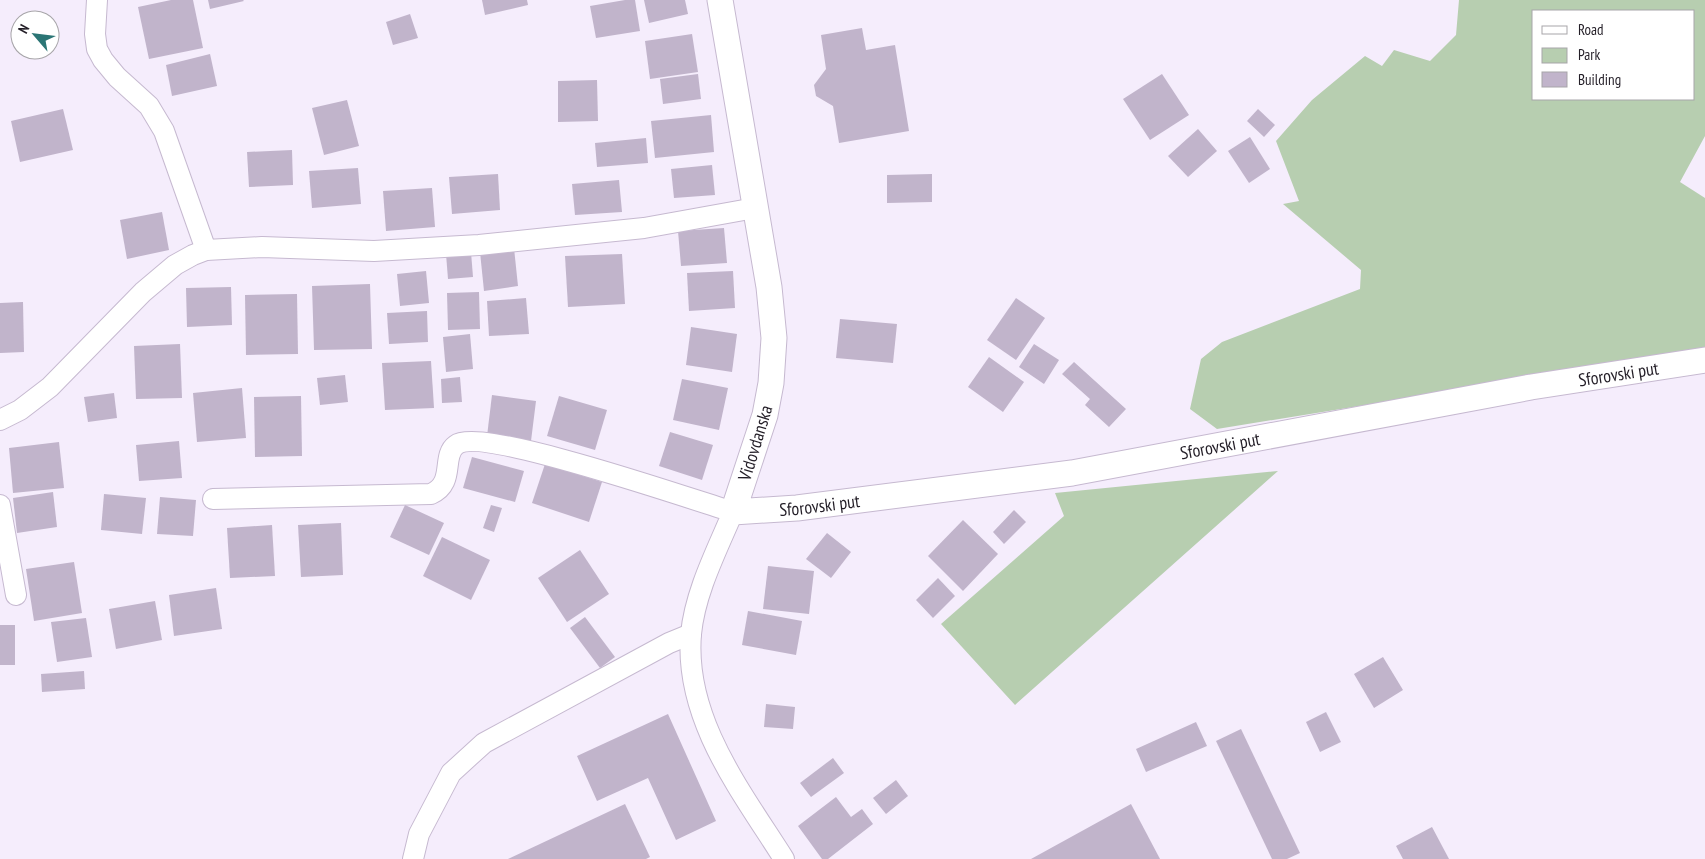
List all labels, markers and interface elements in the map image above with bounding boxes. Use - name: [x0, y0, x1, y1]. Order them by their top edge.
- north arrow: [10, 10, 60, 60]
- legend: [1532, 10, 1695, 100]
- text: Road: [1578, 20, 1604, 39]
- text: N: [14, 21, 33, 36]
- text: Park: [1578, 45, 1600, 64]
- text: Building: [1578, 70, 1621, 89]
- street label: Sforovski put: [1577, 356, 1660, 391]
- street label: Vidovdanska: [732, 402, 777, 485]
- street label: Sforovski put: [1178, 427, 1262, 464]
- street label: Sforovski put: [779, 489, 861, 521]

